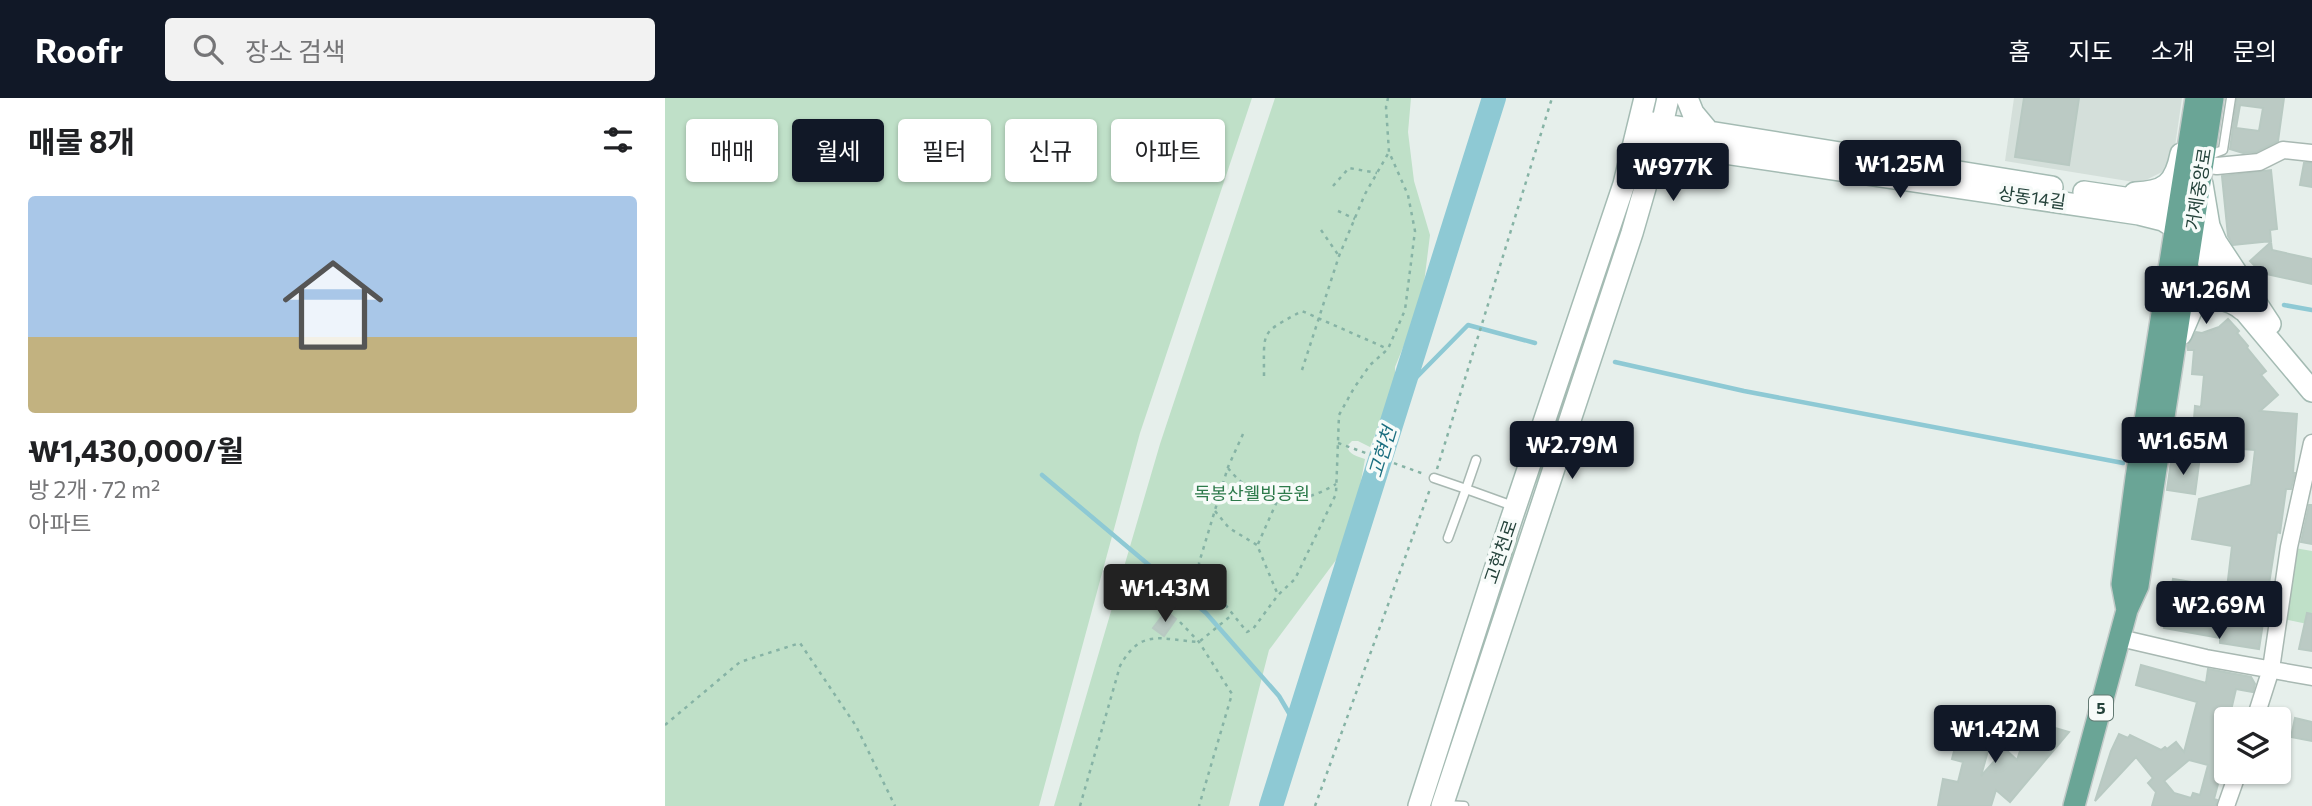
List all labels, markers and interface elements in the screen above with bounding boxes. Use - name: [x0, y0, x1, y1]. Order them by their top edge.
- search box: [165, 18, 655, 81]
- text: Roofr: [35, 29, 123, 70]
- icon: search: [189, 30, 227, 68]
- text: 장소 검색: [245, 35, 346, 66]
- text: 홈: [2008, 36, 2030, 65]
- text: 지도: [2068, 36, 2113, 65]
- text: 소개: [2151, 36, 2195, 65]
- text: 문의: [2233, 36, 2277, 65]
- chip: 매매: [686, 119, 778, 182]
- chip: 월세: [792, 119, 884, 182]
- chip: 필터: [898, 119, 991, 182]
- chip: 신규: [1005, 119, 1097, 182]
- chip: 아파트: [1111, 119, 1225, 182]
- icon: filters: [599, 121, 637, 159]
- text: 매물 8개: [28, 122, 135, 159]
- pin: ₩1.25M: [1843, 140, 1957, 200]
- pin: ₩977K: [1624, 144, 1722, 203]
- street label: 거제중앙로: [2181, 146, 2215, 231]
- text: ₩1.25M: [1855, 149, 1945, 177]
- text: ₩977K: [1633, 152, 1713, 180]
- street label: 상동14길: [1997, 181, 2067, 213]
- icon: home: [270, 242, 396, 368]
- pin: ₩1.26M: [2149, 266, 2263, 326]
- text: ₩1.26M: [2161, 275, 2251, 303]
- pin: ₩1.65M: [2126, 418, 2240, 477]
- water label: 고현천: [1363, 422, 1401, 480]
- pin: ₩2.79M: [1515, 422, 1629, 481]
- text: ₩1.65M: [2138, 426, 2228, 454]
- text: ₩2.79M: [1526, 430, 1618, 458]
- text: ₩1,430,000/월: [28, 431, 244, 468]
- text: 방 2개 · 72 m²: [28, 475, 160, 503]
- park label: 독봉산웰빙공원: [1194, 482, 1310, 504]
- text: 아파트: [28, 509, 91, 537]
- street label: 고현천로: [1479, 517, 1521, 587]
- pin: ₩1.43M: [1108, 564, 1222, 624]
- text: ₩1.43M: [1120, 573, 1210, 601]
- pin: ₩2.69M: [2162, 582, 2276, 641]
- text: ₩2.69M: [2172, 590, 2266, 618]
- road number: 5: [2089, 695, 2113, 720]
- pin: ₩1.42M: [1938, 706, 2052, 765]
- map controls: [2214, 707, 2291, 784]
- button: layers: [2214, 707, 2291, 784]
- text: ₩1.42M: [1950, 714, 2040, 742]

